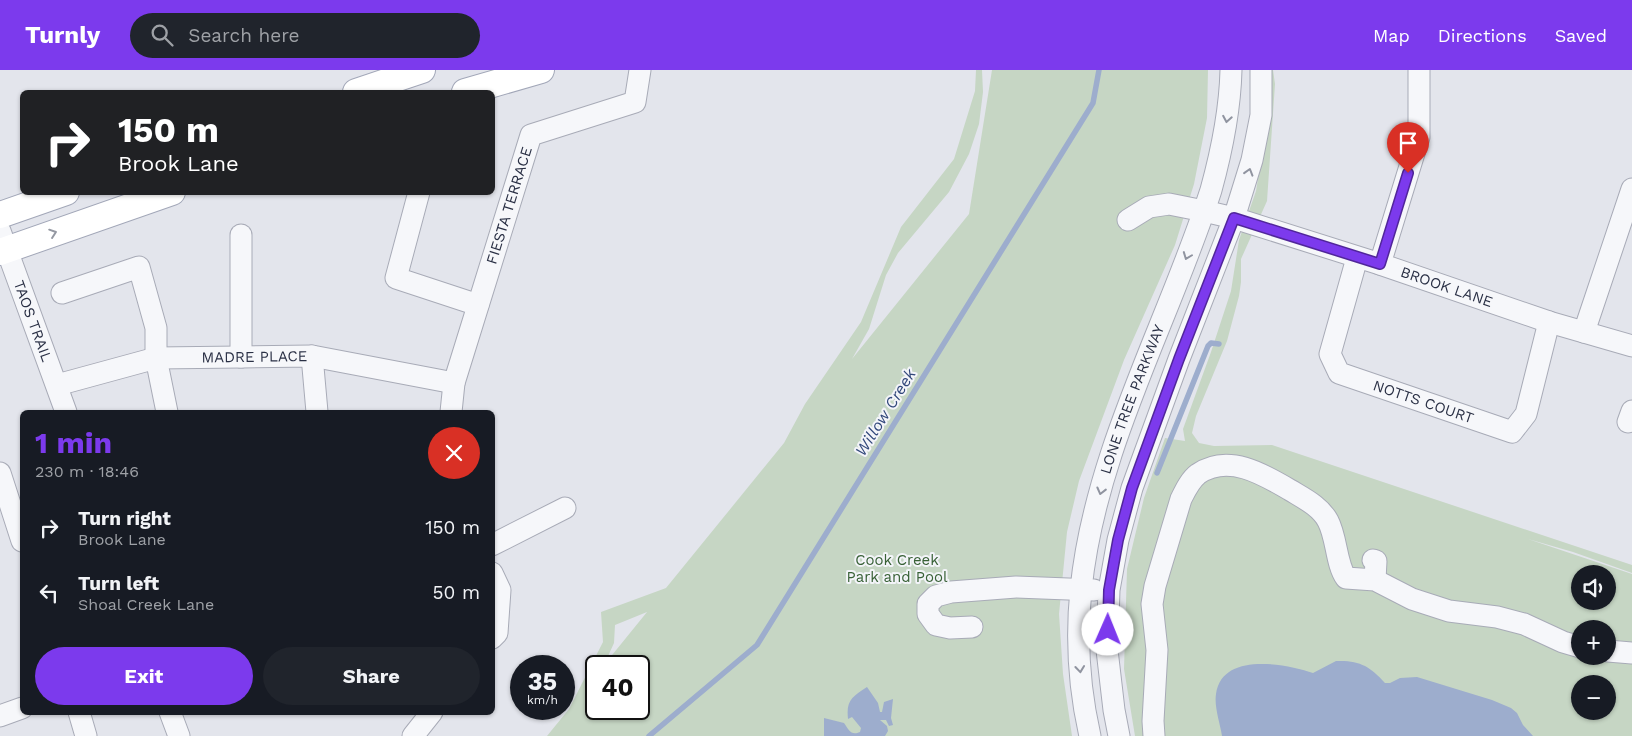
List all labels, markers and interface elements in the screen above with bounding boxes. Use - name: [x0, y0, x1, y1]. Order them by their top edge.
- search box: [130, 13, 480, 58]
- text: Turnly: [25, 21, 100, 49]
- icon: search: [148, 21, 176, 49]
- text: Search here: [188, 24, 300, 47]
- text: Map: [1373, 25, 1410, 46]
- text: Directions: [1438, 25, 1527, 46]
- text: Saved: [1555, 25, 1607, 46]
- text: 150 m: [118, 109, 219, 151]
- icon: right: [35, 110, 100, 175]
- one-way arrow: [1222, 114, 1232, 123]
- pin: [1387, 122, 1429, 173]
- icon: arrive: [1394, 129, 1422, 157]
- street label: FIESTA TERRACE: [482, 145, 536, 267]
- text: Brook Lane: [118, 151, 239, 176]
- one-way arrow: [1243, 168, 1253, 176]
- one-way arrow: [48, 229, 56, 239]
- one-way arrow: [1183, 251, 1193, 260]
- street label: BROOK LANE: [1398, 263, 1495, 311]
- street label: TAOS TRAIL: [10, 278, 56, 364]
- street label: LONE TREE PARKWAY: [1096, 322, 1168, 476]
- street label: MADRE PLACE: [201, 347, 307, 366]
- water label: Willow Creek: [851, 364, 920, 459]
- street label: NOTTS COURT: [1371, 376, 1476, 427]
- text: 1 min: [35, 425, 112, 460]
- button: close: [428, 427, 480, 479]
- text: 230 m · 18:46: [35, 462, 139, 481]
- one-way arrow: [1096, 486, 1106, 494]
- text: Turn right: [78, 507, 171, 530]
- icon: right: [35, 514, 63, 542]
- text: 150 m: [425, 516, 480, 539]
- text: Brook Lane: [78, 530, 166, 549]
- park label: Cook Creek Park and Pool: [847, 551, 948, 586]
- map controls: [1571, 565, 1616, 720]
- button: sound: [1571, 565, 1616, 610]
- text: Turn left: [78, 572, 159, 595]
- icon: left: [35, 579, 63, 607]
- text: 50 m: [433, 581, 480, 604]
- text: Shoal Creek Lane: [78, 595, 214, 614]
- position arrow: [1081, 603, 1133, 655]
- button: +: [1571, 620, 1616, 665]
- button: Exit: [35, 647, 253, 705]
- button: Share: [263, 647, 480, 705]
- speed limit sign: 40: [585, 655, 650, 720]
- one-way arrow: [1074, 665, 1085, 673]
- text: 35: [528, 667, 557, 696]
- button: −: [1571, 675, 1616, 720]
- text: km/h: [527, 693, 558, 707]

